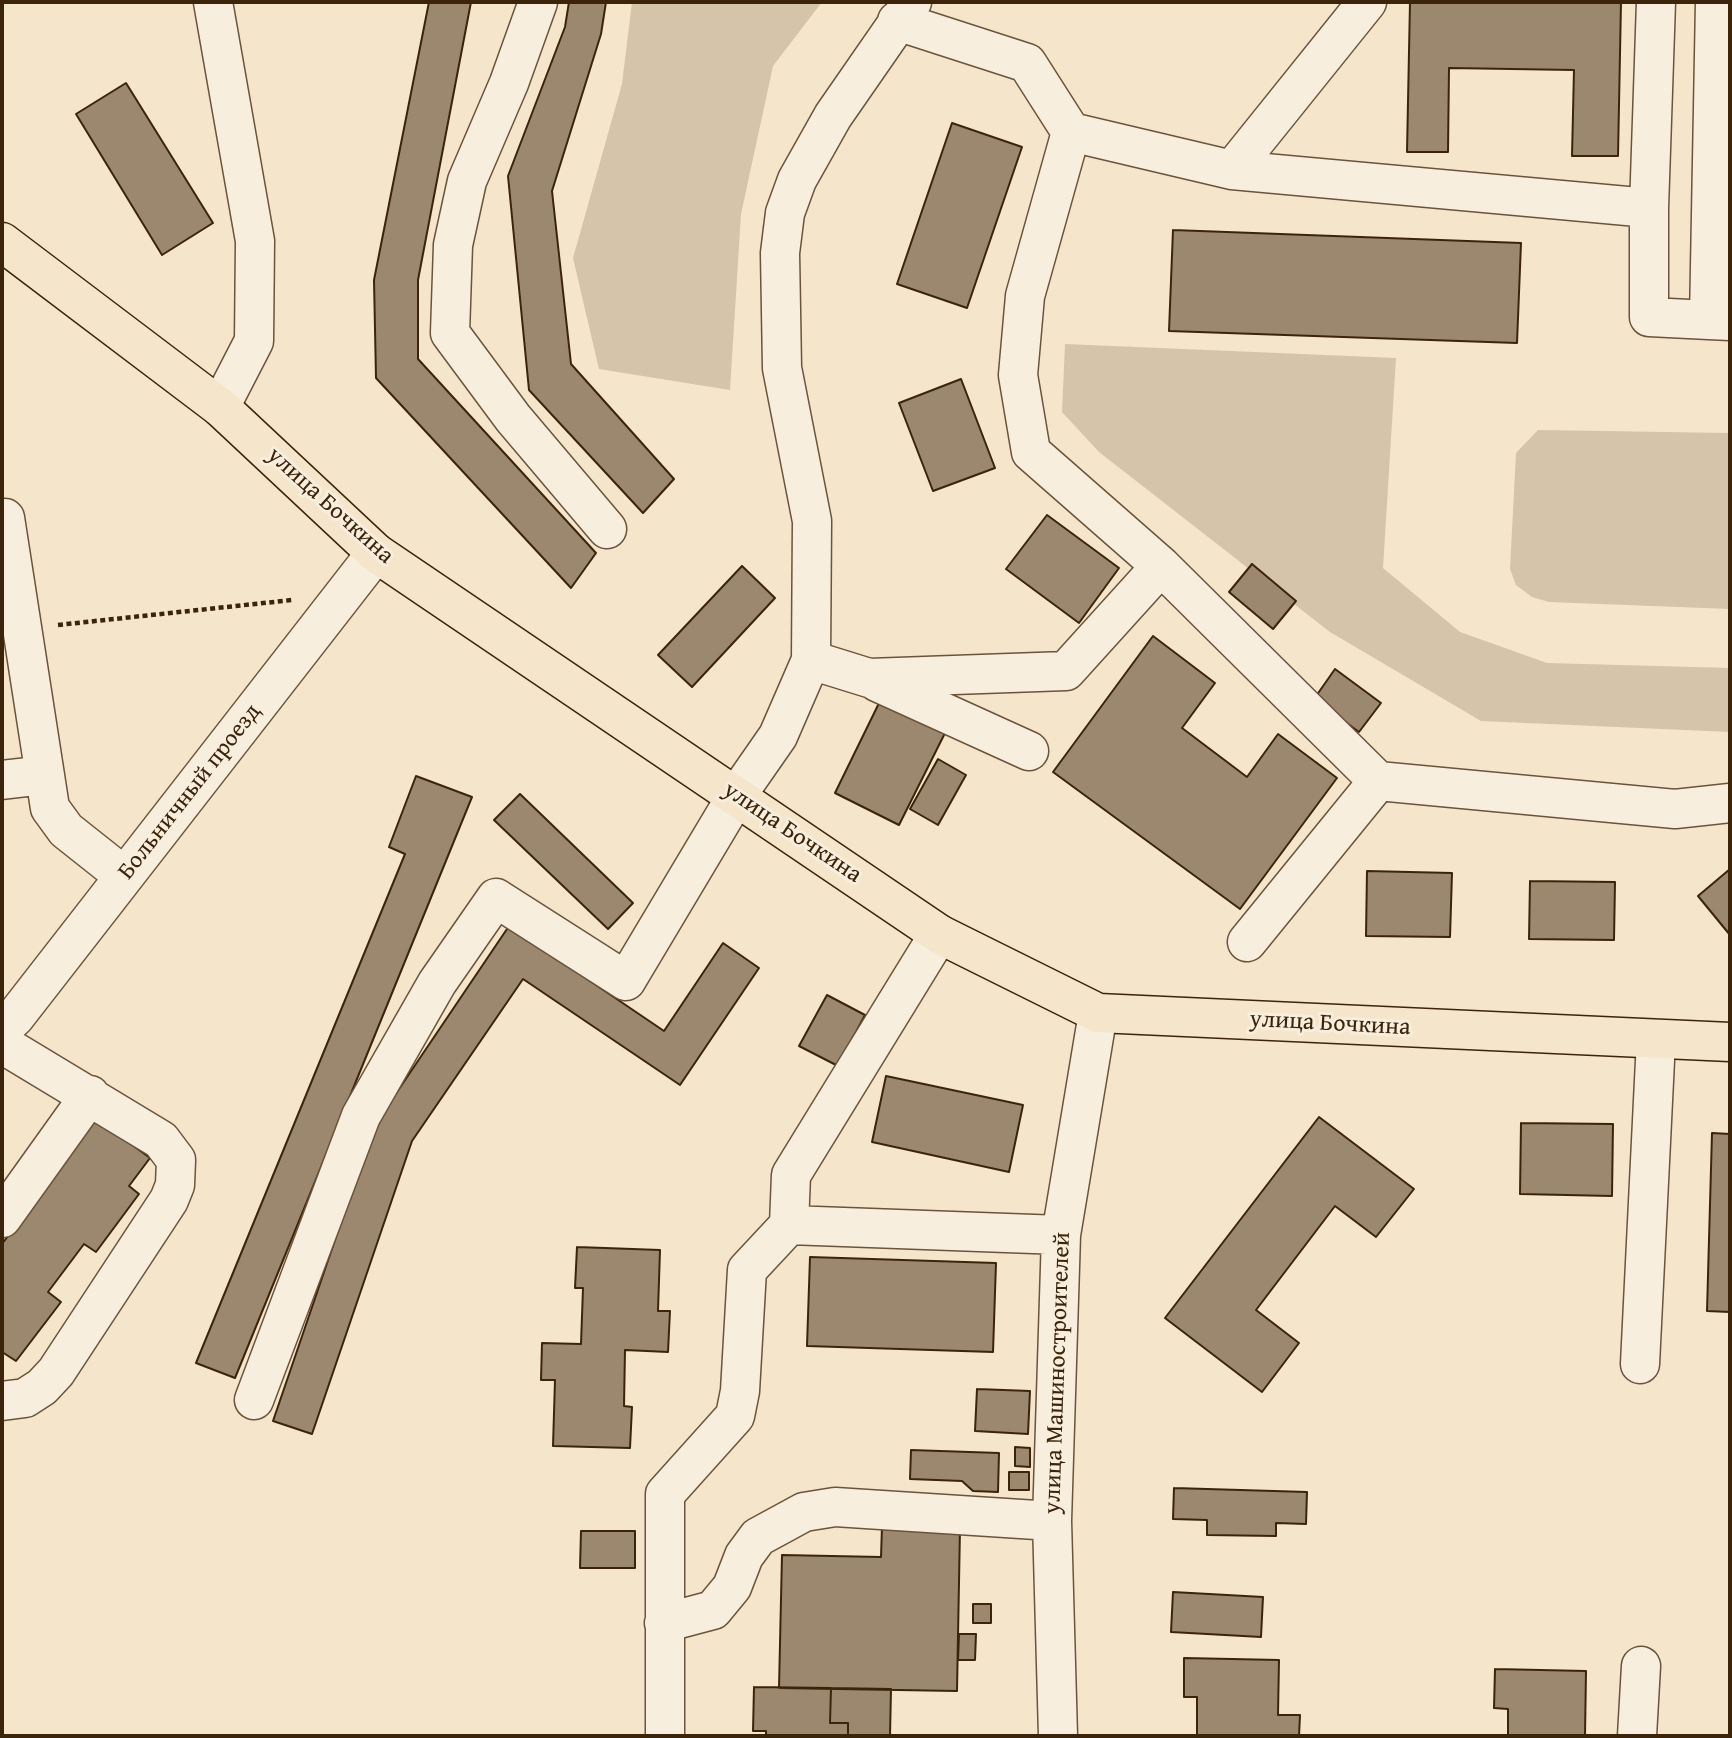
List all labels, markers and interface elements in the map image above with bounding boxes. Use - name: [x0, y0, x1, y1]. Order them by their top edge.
- street label: улица Бочкина: [261, 441, 399, 571]
- street label: Больничный проезд: [112, 698, 268, 886]
- street label: улица Бочкина: [717, 776, 867, 890]
- street label: улица Бочкина: [1249, 1005, 1411, 1043]
- street label: улица Машиностроителей: [1039, 1231, 1077, 1515]

